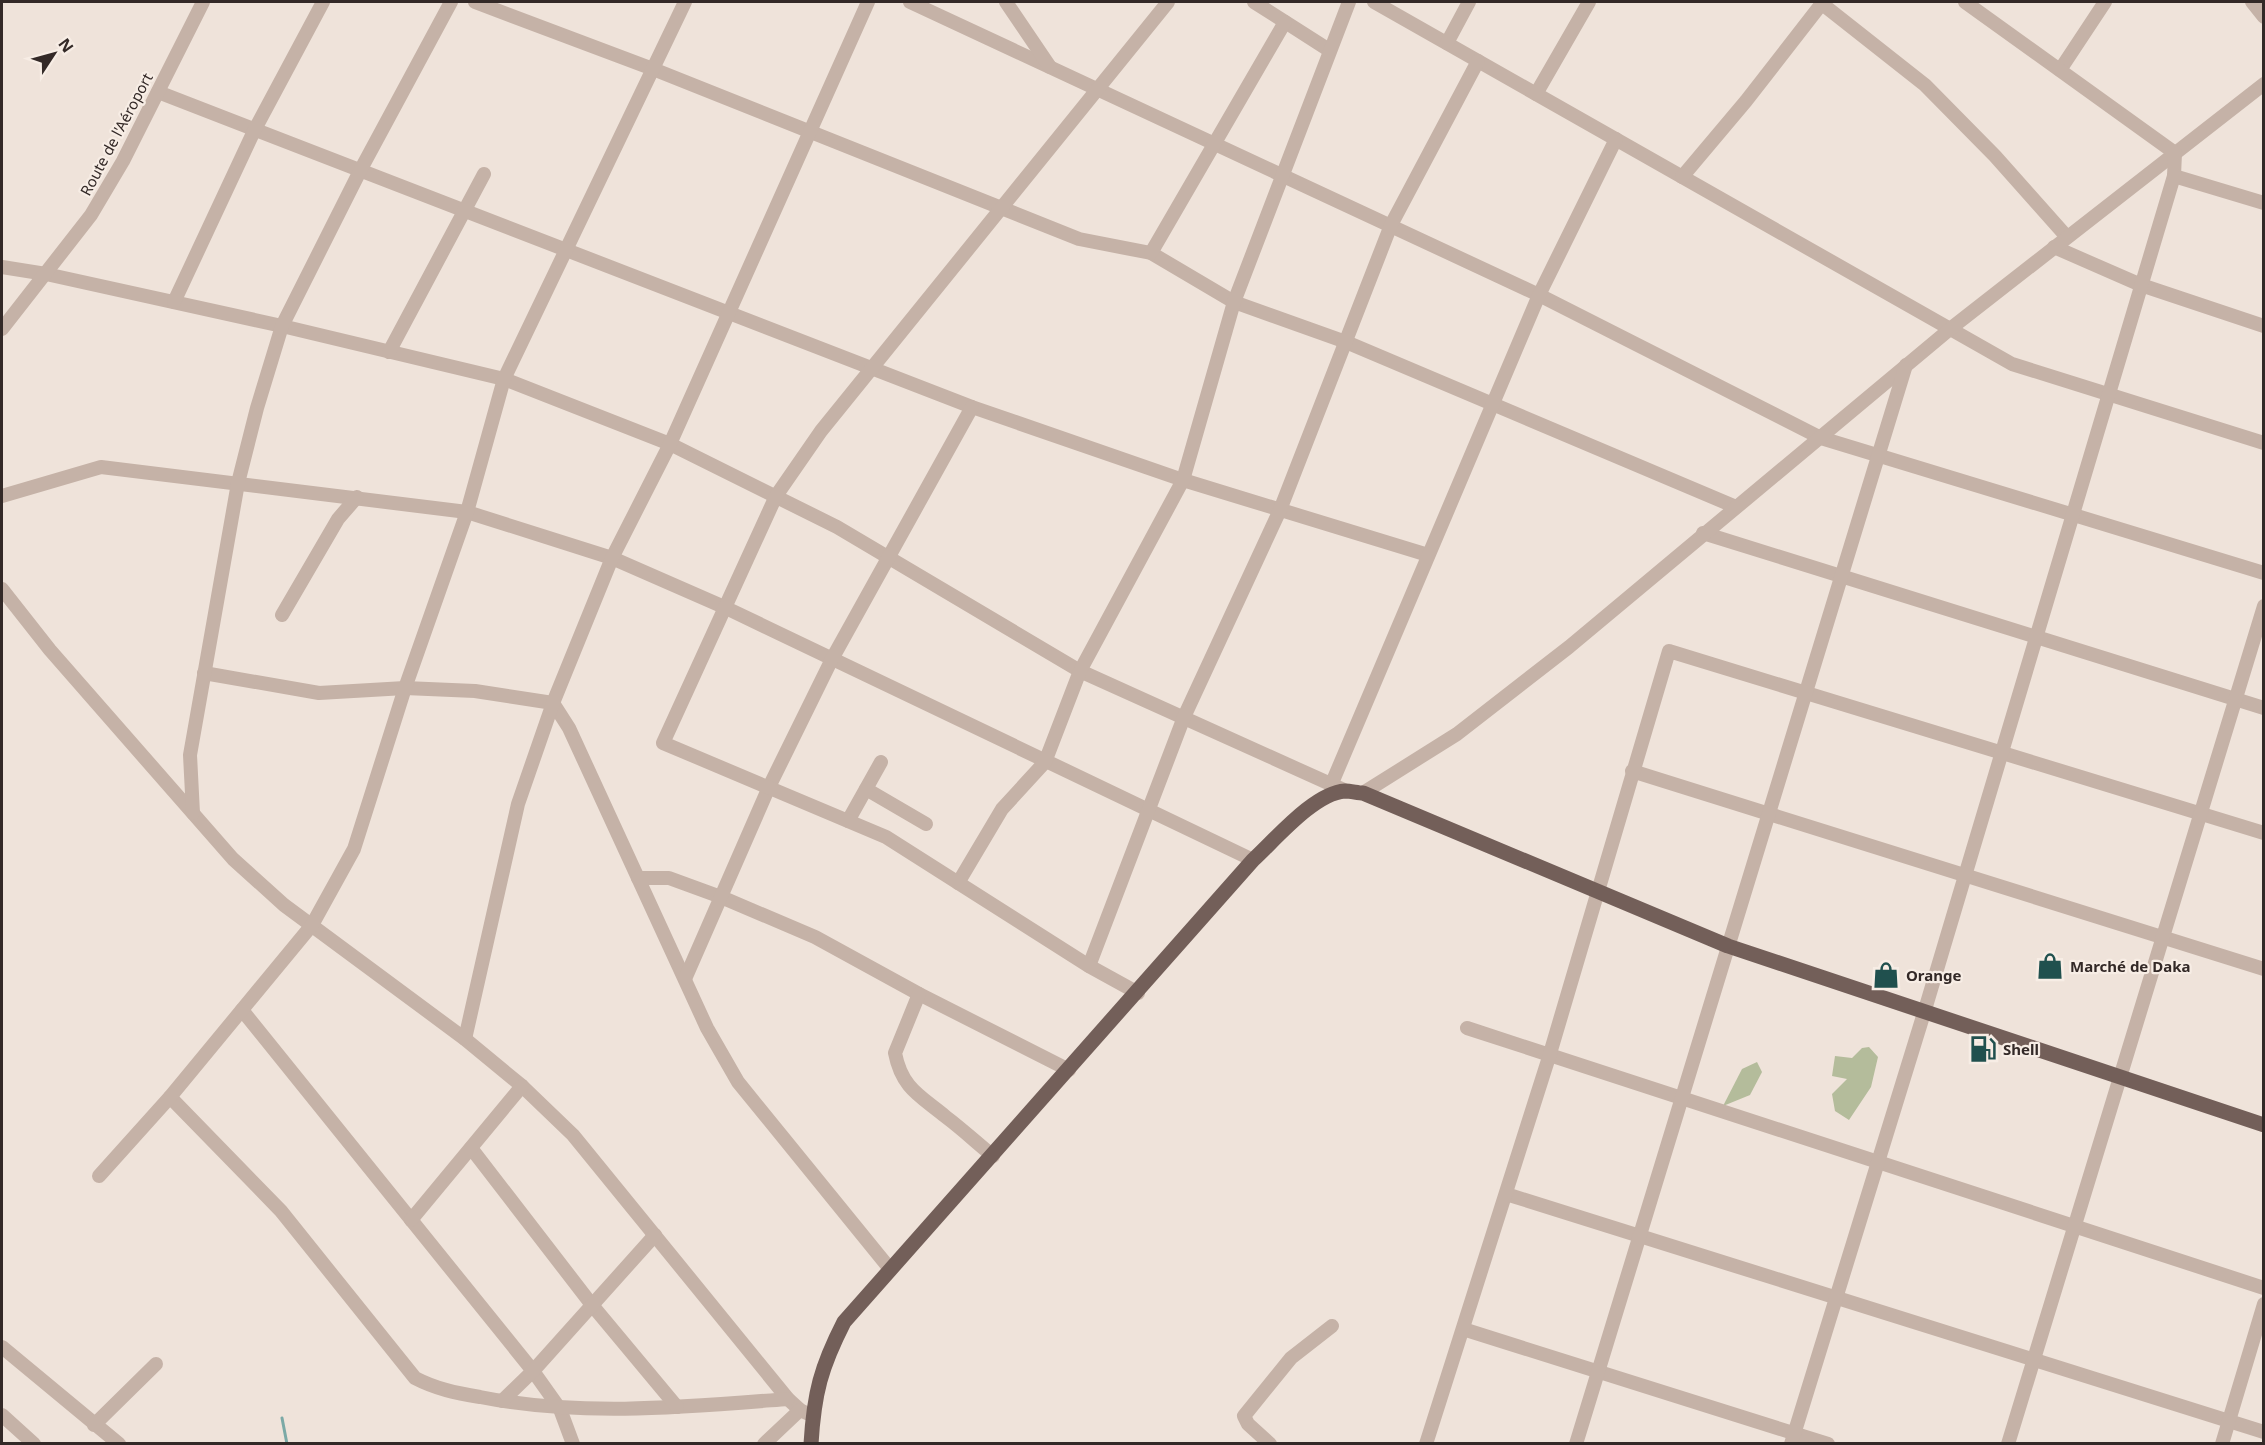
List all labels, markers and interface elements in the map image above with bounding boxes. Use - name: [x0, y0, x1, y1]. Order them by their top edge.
- north arrow: [24, 24, 84, 84]
- text: N: [53, 33, 79, 57]
- street label: Route de l'Aéroport: [75, 69, 157, 199]
- shop icon: Marché de Daka: [2035, 951, 2065, 981]
- place label: Marché de Daka: [2070, 956, 2190, 976]
- shop icon: Orange: [1871, 960, 1901, 990]
- place label: Orange: [1906, 965, 1961, 985]
- fuel station icon: Shell: [1968, 1034, 1998, 1064]
- place label: Shell: [2003, 1039, 2039, 1059]

